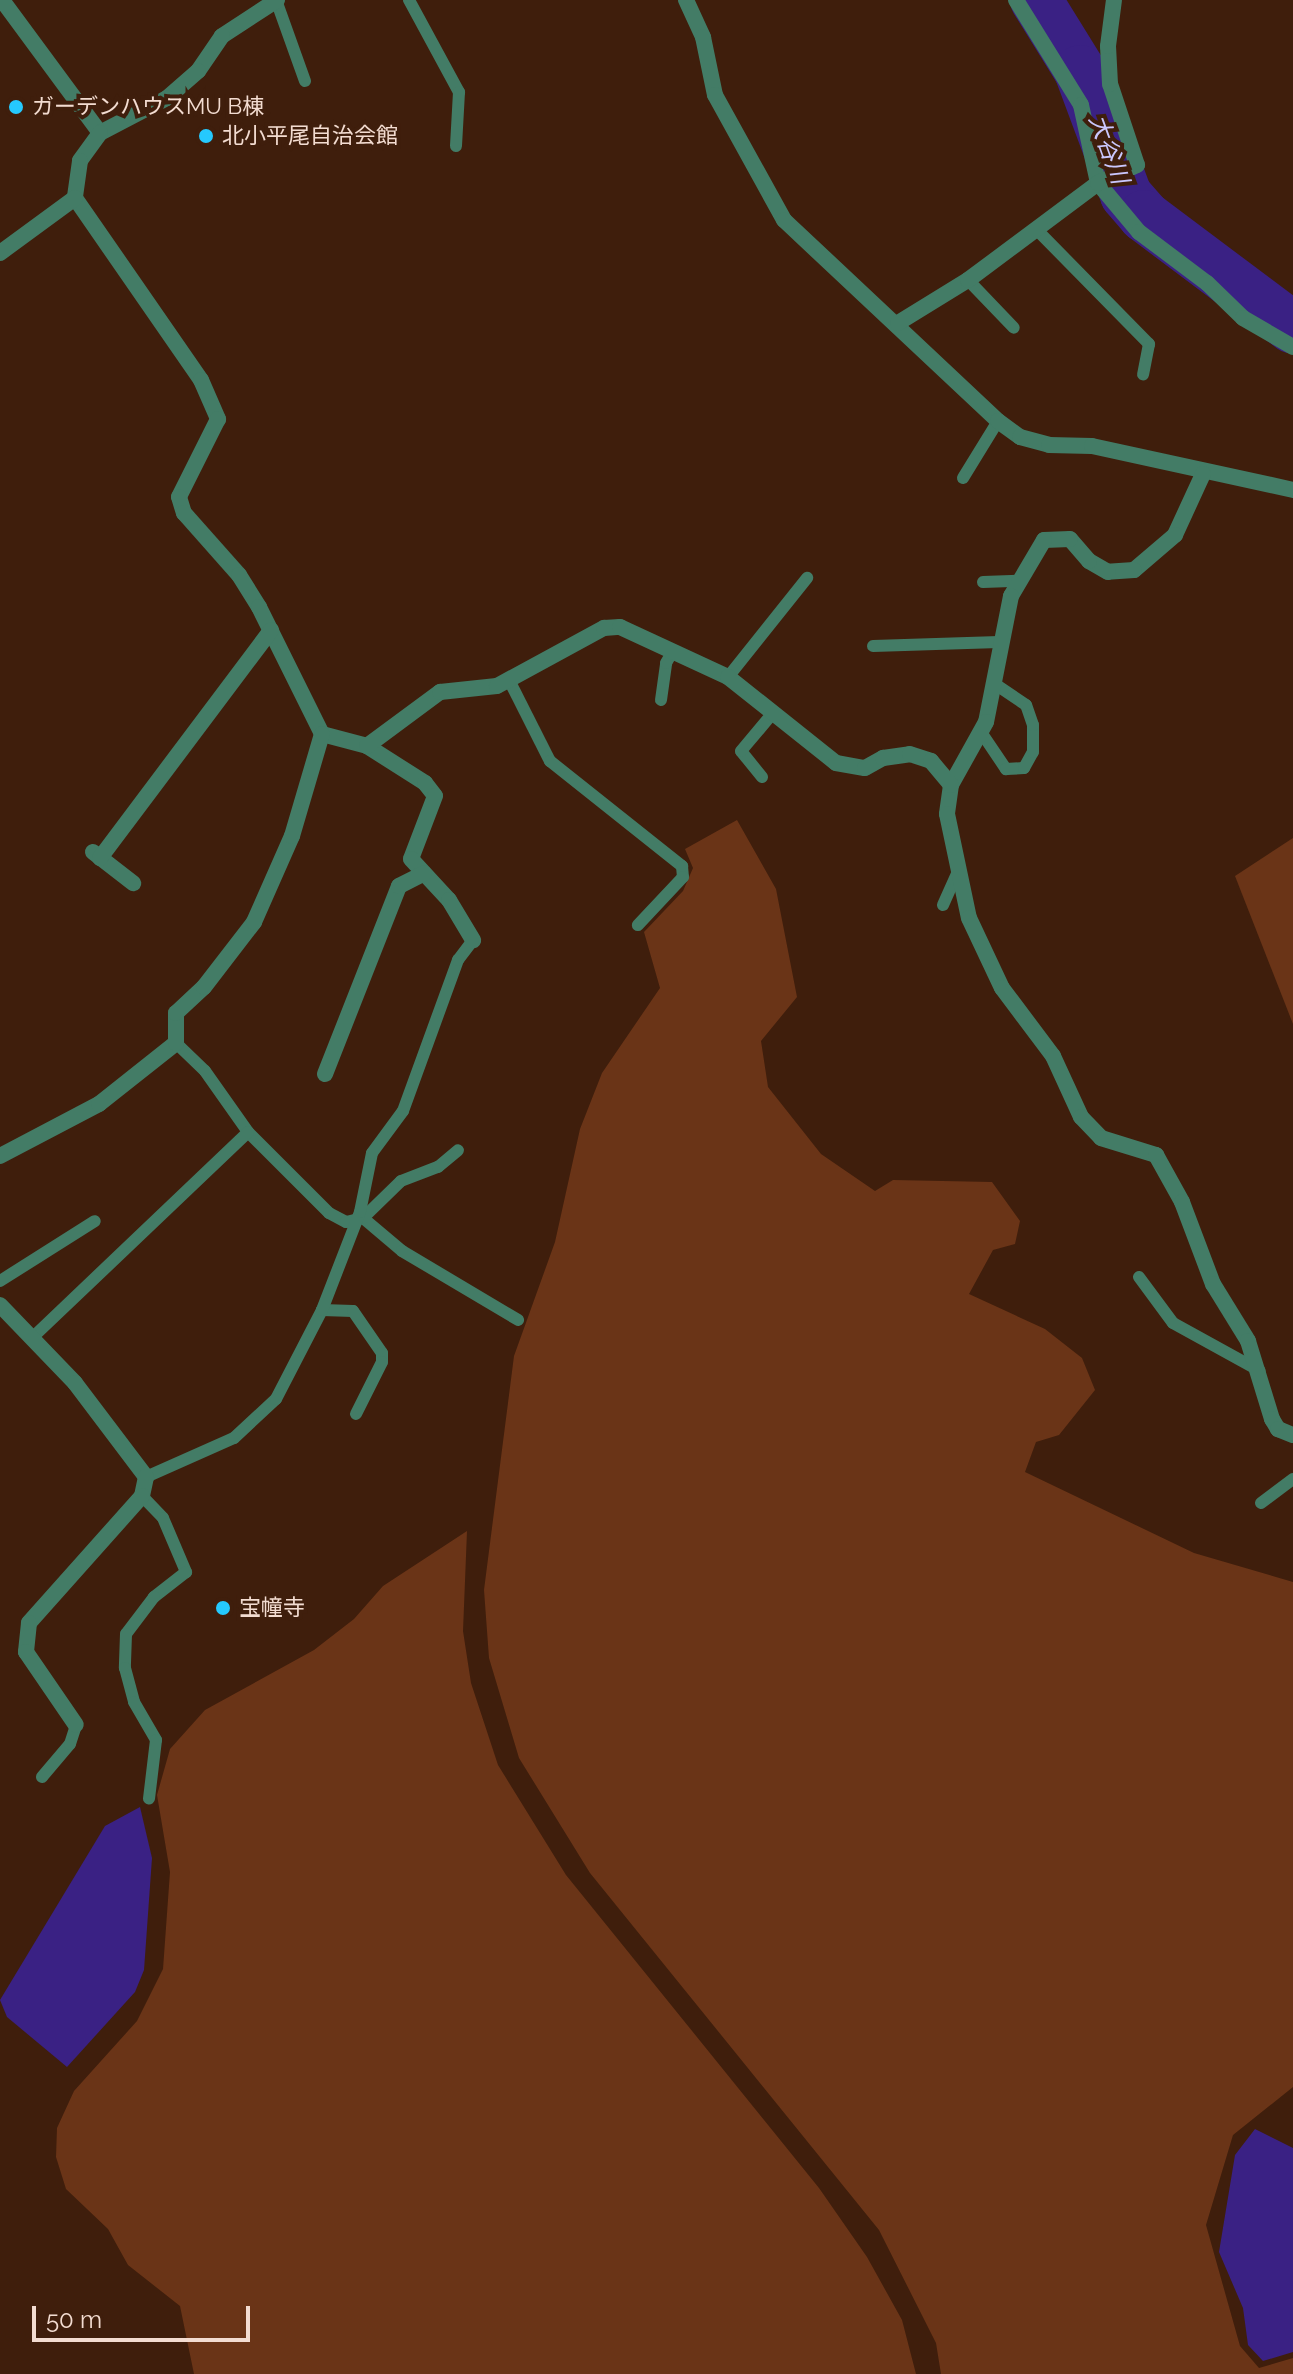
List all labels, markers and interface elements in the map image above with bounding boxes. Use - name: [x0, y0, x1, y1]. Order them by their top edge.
- place label: ガーデンハウスMU B棟: [32, 94, 264, 120]
- marker: ガーデンハウスMU B棟: [7, 98, 25, 116]
- water label: 大谷川: [1083, 110, 1135, 188]
- place label: 北小平尾自治会館: [222, 123, 398, 149]
- marker: 北小平尾自治会館: [197, 127, 215, 145]
- place label: 宝幢寺: [239, 1595, 305, 1621]
- marker: 宝幢寺: [214, 1599, 232, 1617]
- scale bar: [36, 2290, 254, 2340]
- text: 50 m: [46, 2305, 102, 2334]

